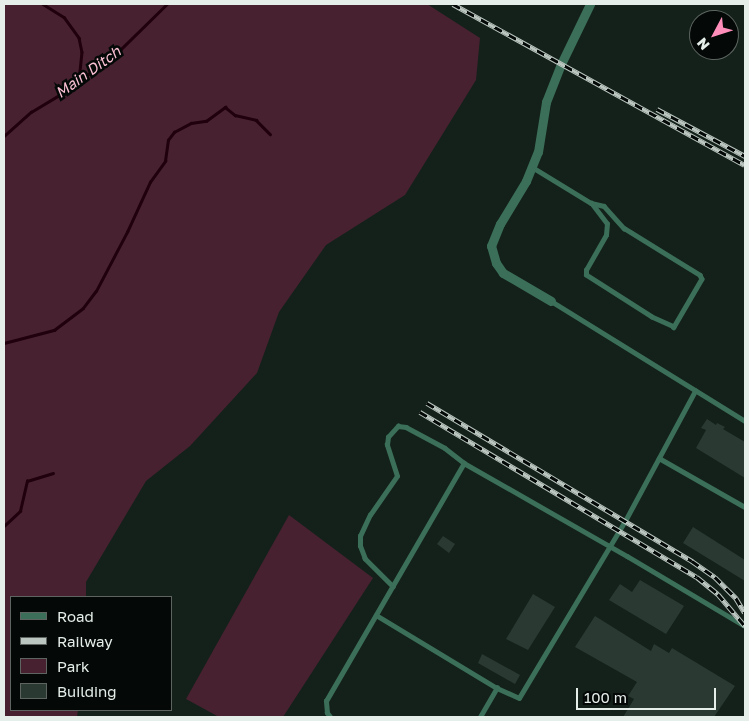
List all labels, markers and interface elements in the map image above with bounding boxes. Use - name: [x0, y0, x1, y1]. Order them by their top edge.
- north arrow: [689, 10, 739, 60]
- text: N: [693, 35, 713, 54]
- water label: Main Ditch: [52, 42, 124, 102]
- legend: [10, 596, 172, 711]
- text: Road: [57, 607, 94, 625]
- text: Railway: [57, 632, 113, 650]
- text: Park: [57, 657, 89, 675]
- scale bar: [579, 678, 719, 710]
- text: Building: [57, 682, 117, 700]
- text: 100 m: [584, 688, 627, 706]

